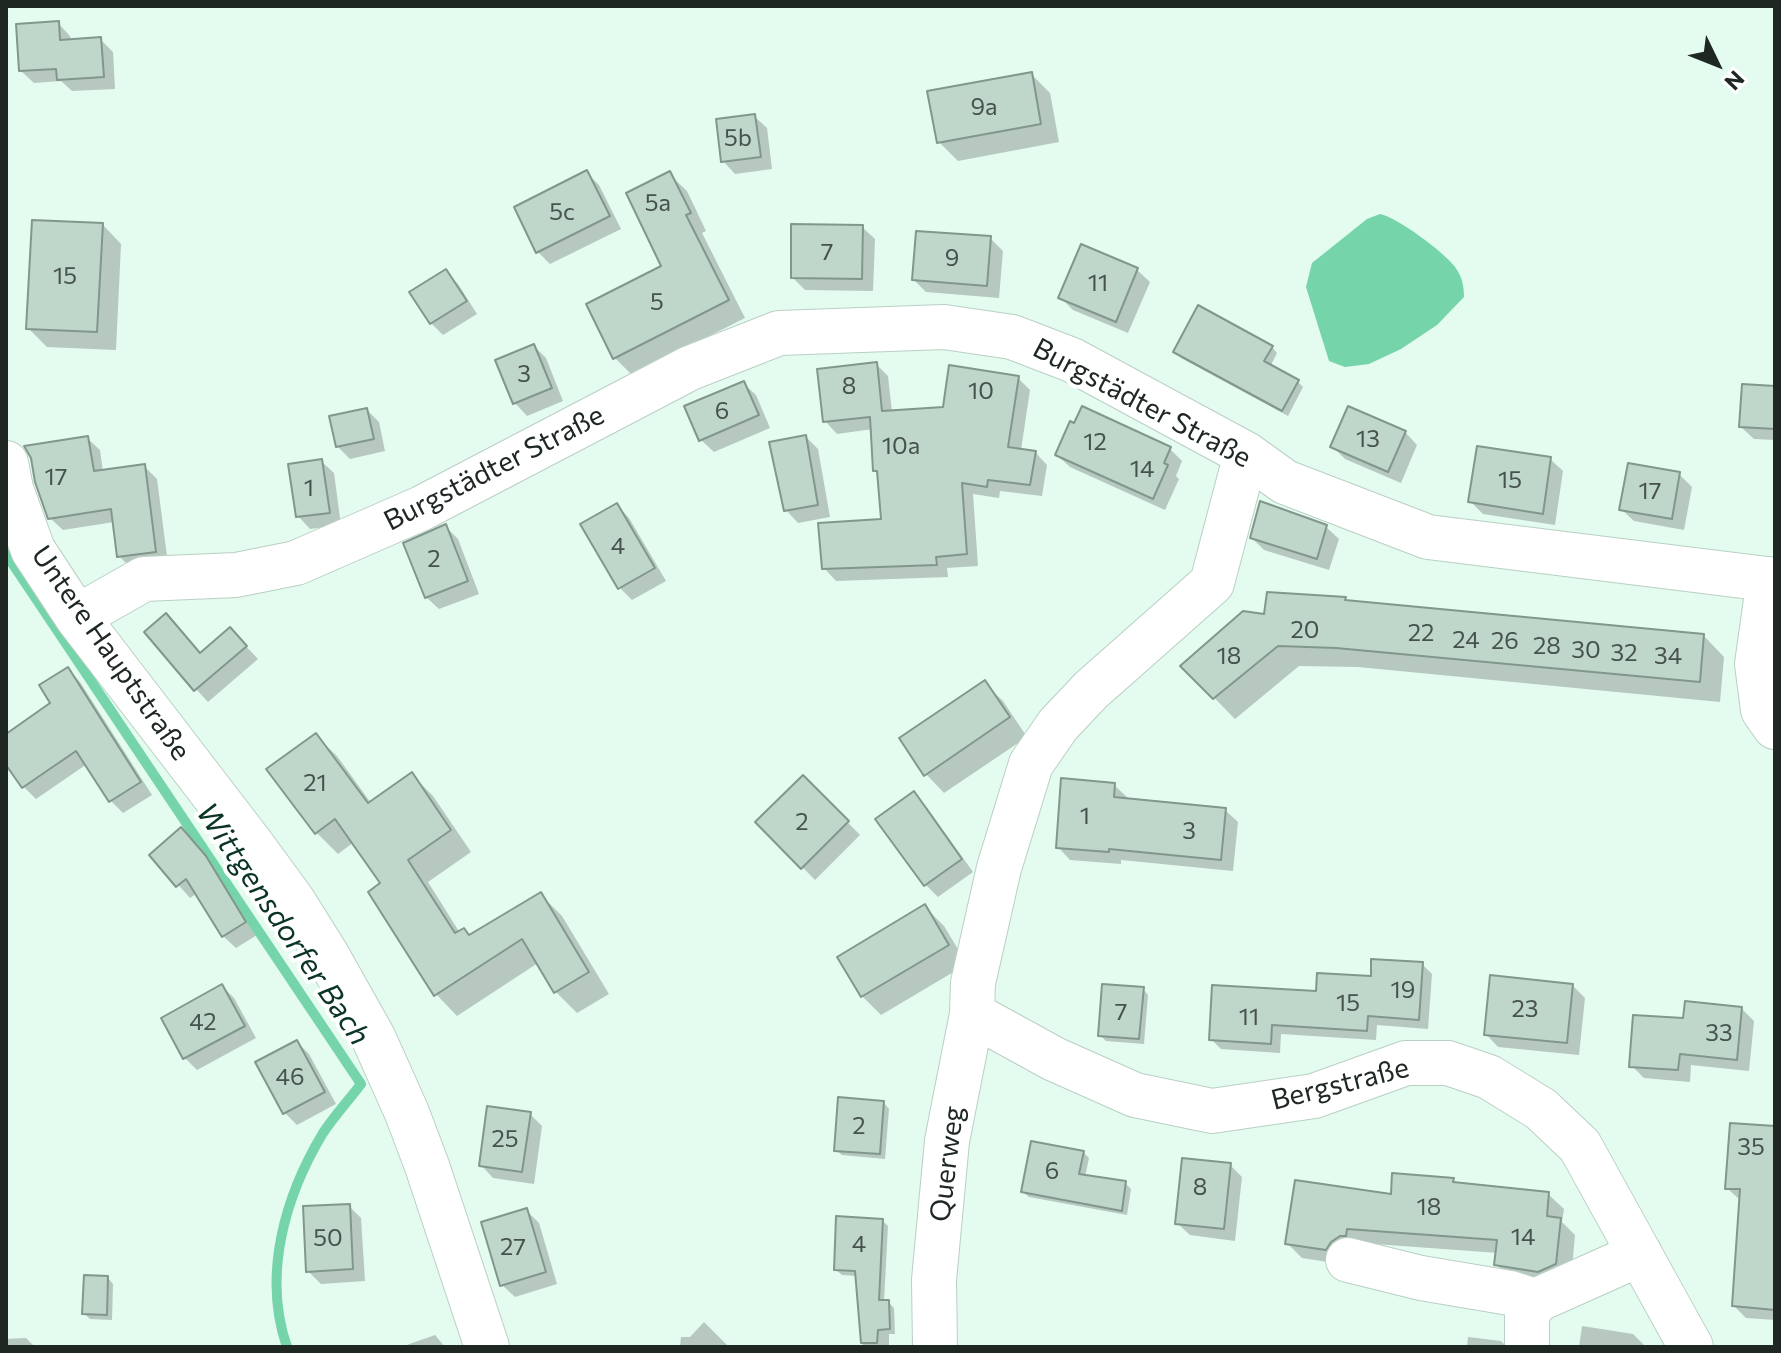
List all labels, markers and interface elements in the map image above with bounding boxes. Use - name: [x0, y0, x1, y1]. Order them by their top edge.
- north arrow: [1677, 24, 1757, 104]
- text: N: [1719, 65, 1750, 96]
- house number: 9a: [970, 93, 998, 121]
- house number: 5b: [724, 124, 752, 152]
- house number: 5a: [645, 189, 671, 217]
- house number: 5c: [549, 198, 575, 226]
- house number: 7: [821, 238, 833, 266]
- house number: 9: [945, 244, 959, 272]
- house number: 15: [53, 262, 77, 290]
- house number: 11: [1088, 269, 1108, 297]
- house number: 5: [650, 288, 664, 316]
- street label: Burgstädter Straße: [1027, 331, 1257, 475]
- house number: 3: [517, 360, 531, 388]
- house number: 8: [842, 372, 856, 400]
- house number: 10: [968, 377, 994, 405]
- house number: 6: [715, 397, 729, 425]
- street label: Burgstädter Straße: [378, 398, 610, 538]
- house number: 13: [1356, 425, 1380, 453]
- house number: 12: [1083, 428, 1107, 456]
- house number: 10a: [882, 432, 920, 460]
- house number: 14: [1130, 455, 1154, 483]
- house number: 17: [45, 463, 67, 491]
- house number: 15: [1498, 466, 1522, 494]
- house number: 1: [304, 474, 314, 502]
- house number: 17: [1639, 477, 1661, 505]
- house number: 4: [611, 532, 625, 560]
- street label: Untere Hauptstraße: [24, 539, 198, 767]
- house number: 2: [427, 545, 441, 573]
- house number: 20: [1291, 616, 1319, 644]
- house number: 22: [1408, 619, 1434, 647]
- house number: 24: [1452, 626, 1480, 654]
- house number: 26: [1491, 627, 1519, 655]
- house number: 28: [1533, 632, 1561, 660]
- house number: 30: [1571, 636, 1601, 664]
- house number: 32: [1611, 639, 1637, 667]
- house number: 18: [1217, 642, 1241, 670]
- house number: 34: [1654, 642, 1682, 670]
- house number: 21: [303, 769, 327, 797]
- water label: Wittgensdorfer Bach: [189, 796, 377, 1052]
- house number: 1: [1080, 802, 1090, 830]
- house number: 2: [795, 808, 809, 836]
- house number: 3: [1182, 817, 1196, 845]
- house number: 19: [1391, 976, 1415, 1004]
- house number: 15: [1336, 989, 1360, 1017]
- house number: 23: [1512, 995, 1538, 1023]
- house number: 7: [1115, 998, 1127, 1026]
- house number: 11: [1239, 1003, 1259, 1031]
- house number: 42: [189, 1008, 217, 1036]
- house number: 33: [1705, 1019, 1733, 1047]
- street label: Bergstraße: [1268, 1051, 1412, 1117]
- house number: 46: [276, 1063, 304, 1091]
- street label: Querweg: [923, 1104, 971, 1224]
- house number: 2: [852, 1112, 866, 1140]
- house number: 25: [491, 1125, 519, 1153]
- house number: 35: [1737, 1133, 1765, 1161]
- house number: 6: [1045, 1157, 1059, 1185]
- house number: 8: [1193, 1173, 1207, 1201]
- house number: 18: [1417, 1193, 1441, 1221]
- house number: 14: [1511, 1223, 1535, 1251]
- house number: 50: [313, 1224, 343, 1252]
- house number: 4: [852, 1230, 866, 1258]
- house number: 27: [500, 1233, 526, 1261]

